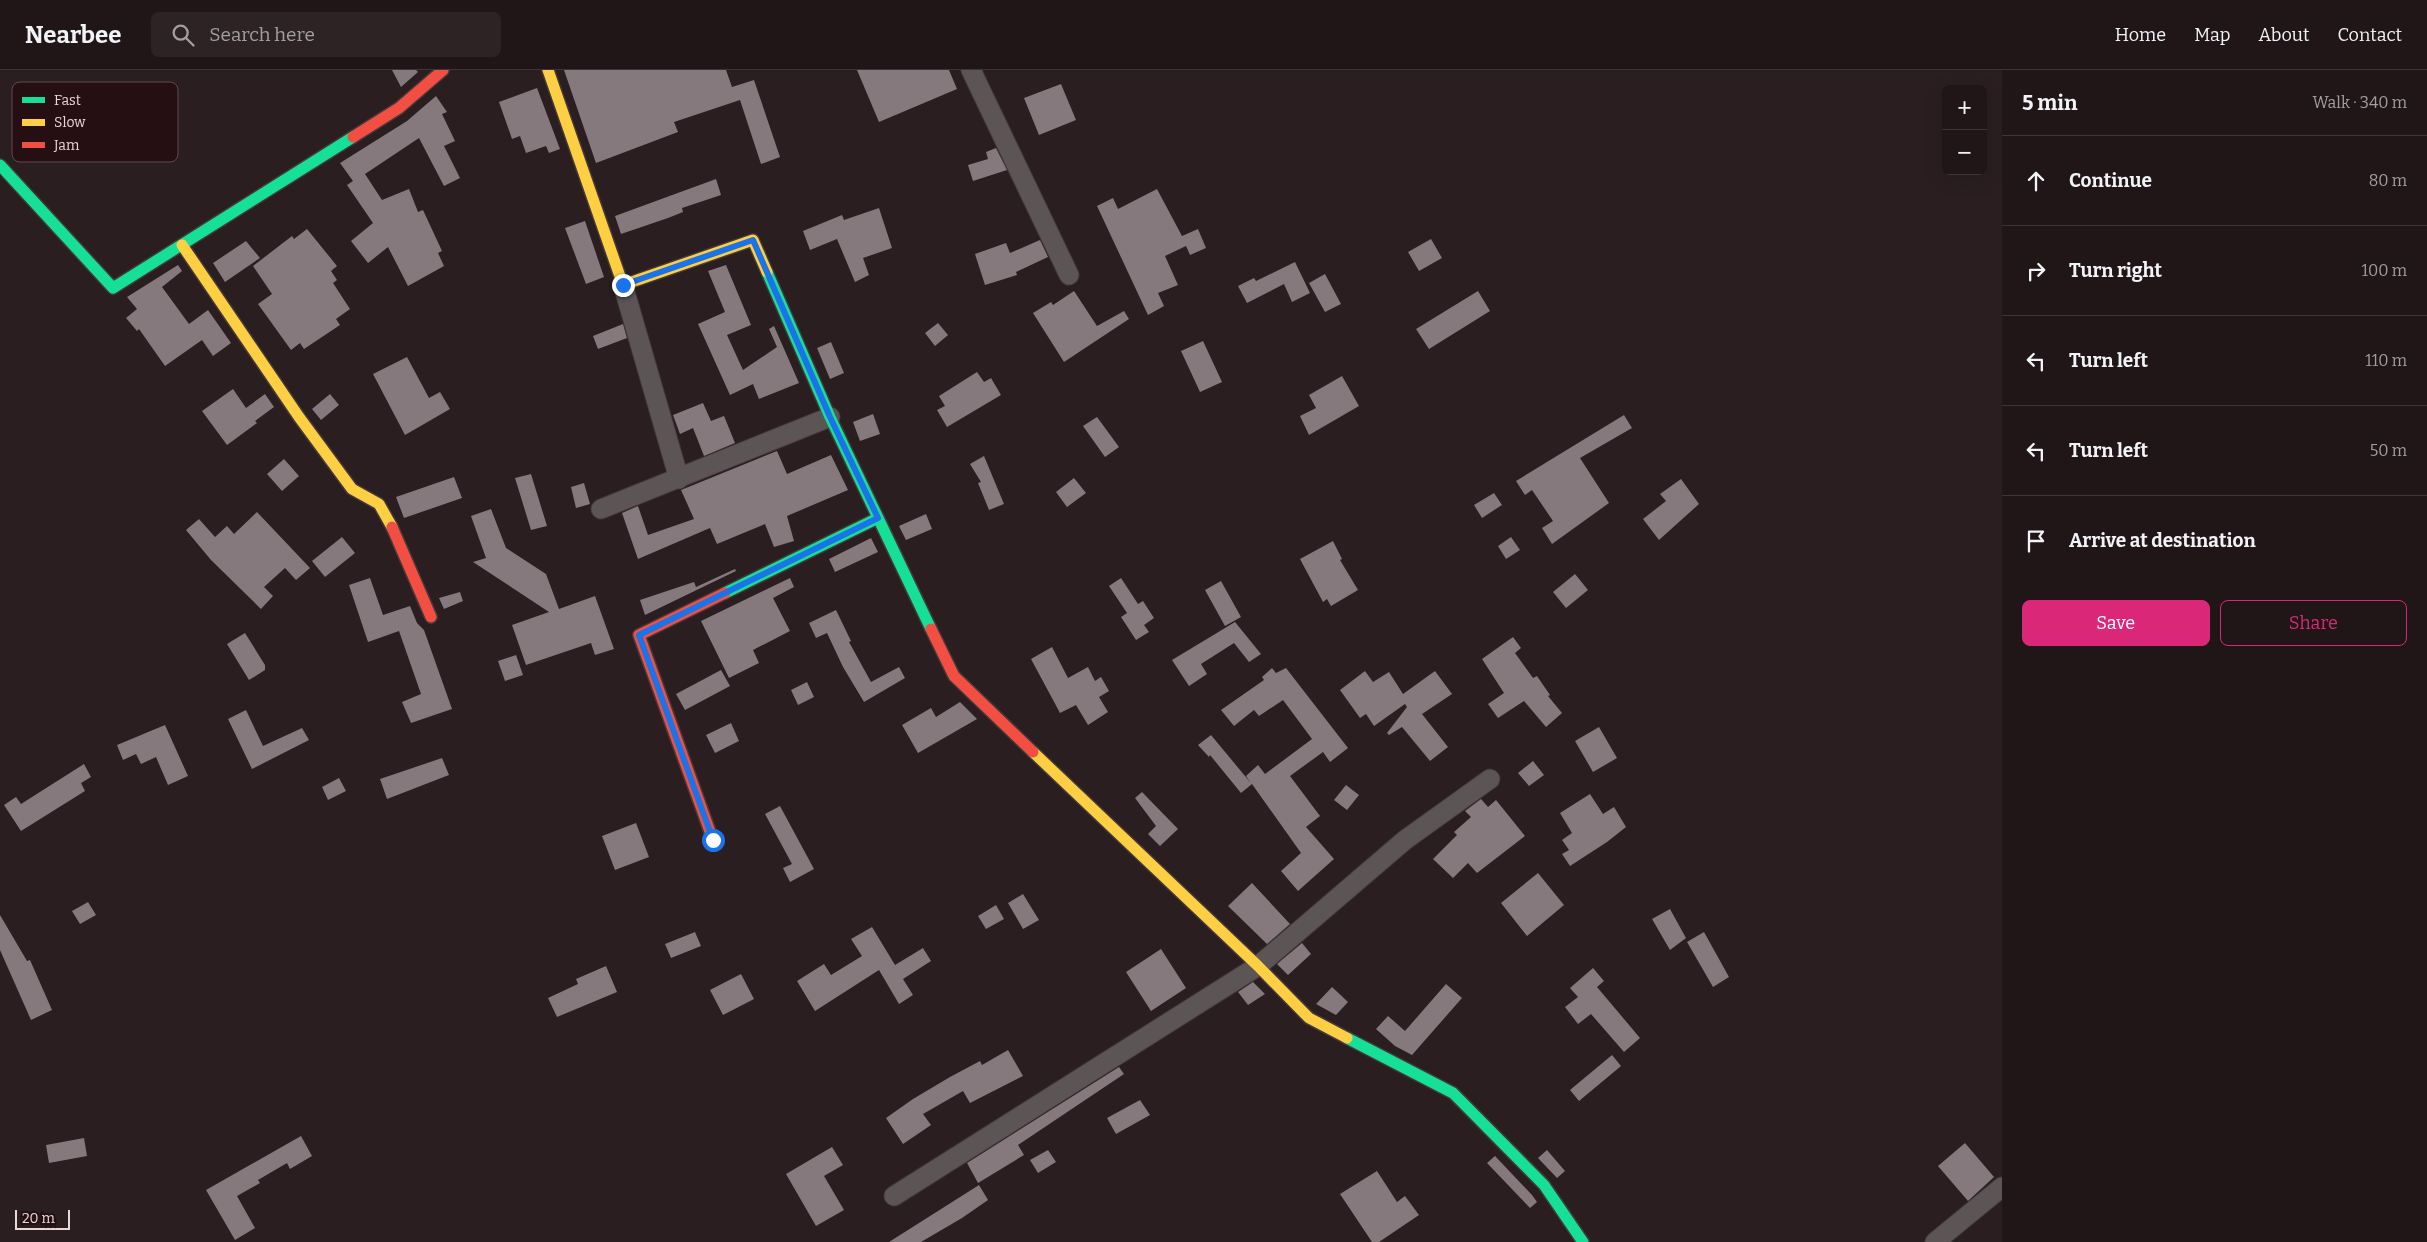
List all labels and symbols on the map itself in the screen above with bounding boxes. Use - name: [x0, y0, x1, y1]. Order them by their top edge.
- legend: [12, 82, 178, 162]
- text: Fast: [54, 92, 81, 109]
- text: Slow: [54, 114, 86, 131]
- text: Jam: [53, 137, 80, 154]
- route end: [612, 274, 635, 297]
- route start: [702, 829, 725, 852]
- scale bar: [15, 1207, 70, 1230]

